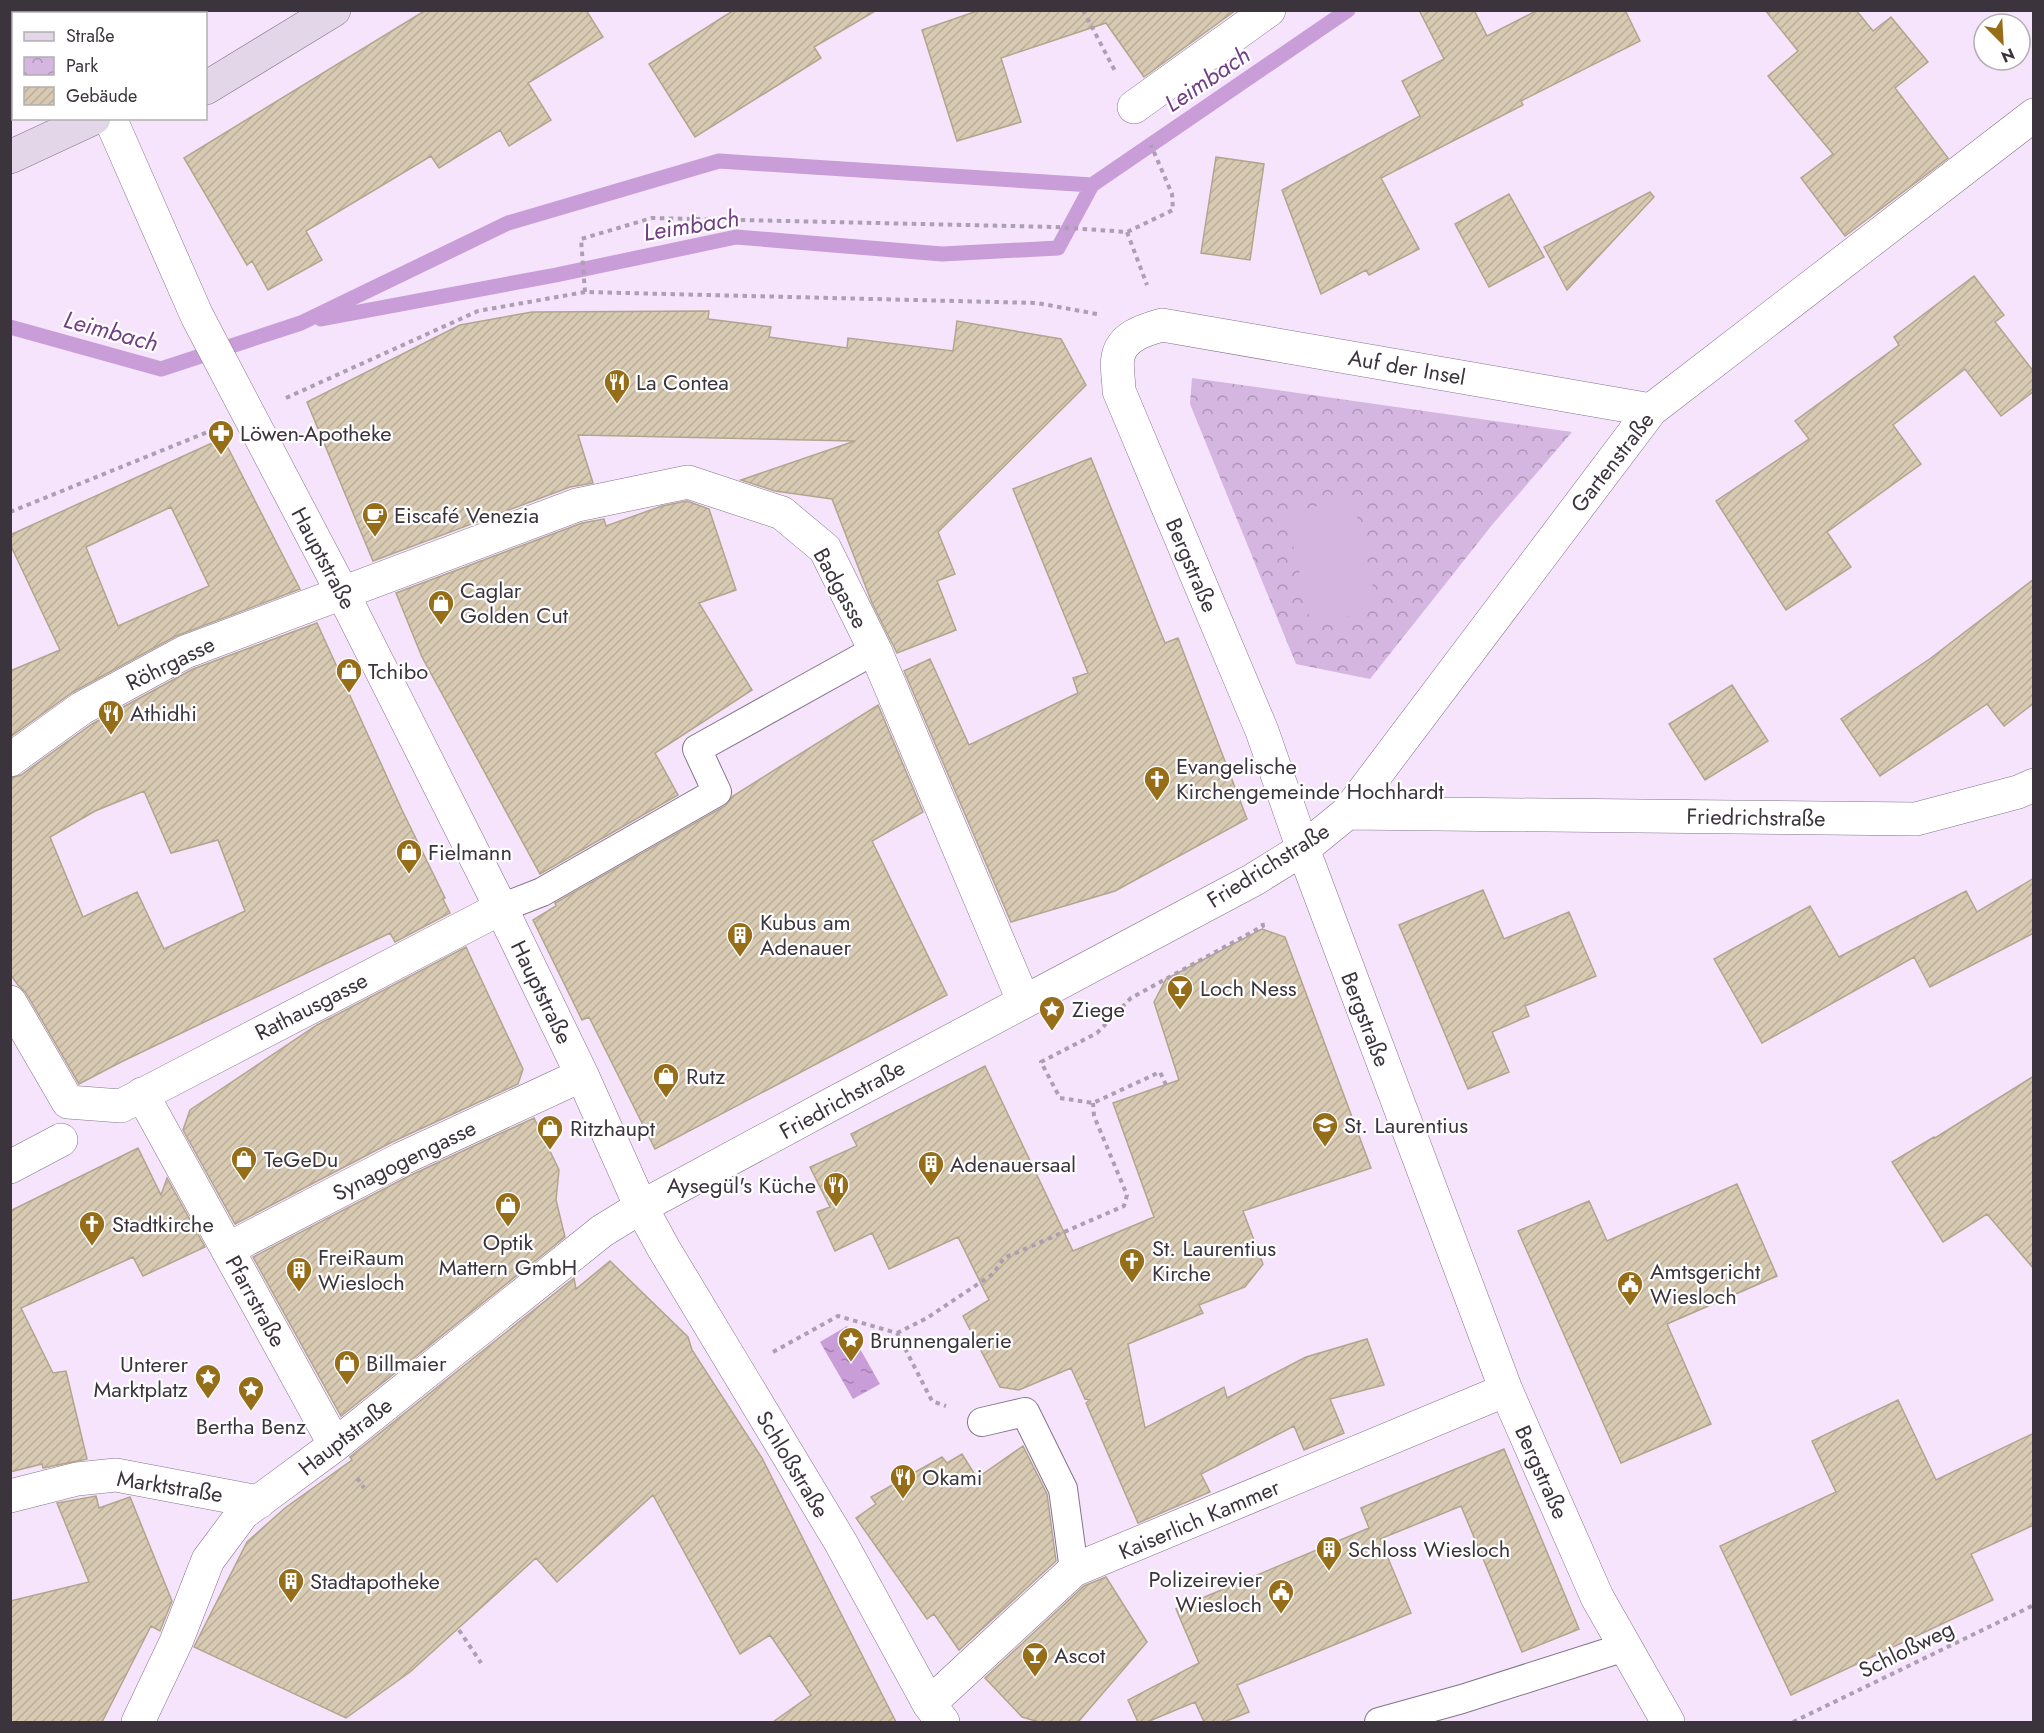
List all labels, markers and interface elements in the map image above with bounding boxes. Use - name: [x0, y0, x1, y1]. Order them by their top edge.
- legend: [12, 12, 207, 120]
- north arrow: [1972, 12, 2032, 72]
- text: Straße: [66, 23, 114, 49]
- water label: Leimbach: [1157, 37, 1257, 121]
- text: N: [1997, 42, 2018, 68]
- text: Park: [66, 53, 98, 79]
- text: Gebäude: [66, 83, 137, 109]
- water label: Leimbach: [641, 200, 741, 250]
- water label: Leimbach: [60, 302, 162, 360]
- street label: Auf der Insel: [1346, 341, 1468, 393]
- place label: La Contea: [636, 366, 729, 398]
- restaurant icon: La Contea: [602, 367, 632, 405]
- street label: Gartenstraße: [1563, 405, 1661, 519]
- place label: Löwen-Apotheke: [240, 417, 392, 449]
- pharmacy icon: Löwen-Apotheke: [206, 418, 236, 456]
- place label: Eiscafé Venezia: [394, 499, 539, 531]
- cafe icon: Eiscafé Venezia: [360, 500, 390, 538]
- street label: Hauptstraße: [284, 501, 364, 615]
- street label: Bergstraße: [1158, 513, 1226, 617]
- street label: Badgasse: [806, 542, 876, 634]
- place label: Caglar Golden Cut: [460, 574, 569, 631]
- shop icon: Caglar Golden Cut: [426, 588, 456, 626]
- street label: Röhrgasse: [120, 628, 220, 698]
- place label: Tchibo: [368, 655, 428, 687]
- shop icon: Tchibo: [334, 656, 364, 694]
- place label: Athidhi: [130, 697, 197, 729]
- restaurant icon: Athidhi: [96, 698, 126, 736]
- place label: Evangelische Kirchengemeinde Hochhardt: [1176, 750, 1444, 807]
- church icon: Evangelische Kirchengemeinde Hochhardt: [1142, 764, 1172, 802]
- street label: Friedrichstraße: [1686, 800, 1826, 834]
- street label: Friedrichstraße: [1201, 815, 1335, 915]
- place label: Fielmann: [428, 836, 512, 868]
- shop icon: Fielmann: [394, 837, 424, 875]
- place label: Kubus am Adenauer: [760, 906, 851, 963]
- building icon: Kubus am Adenauer: [725, 920, 755, 958]
- street label: Hauptstraße: [503, 935, 581, 1049]
- street label: Rathausgasse: [249, 964, 373, 1048]
- street label: Bergstraße: [1333, 967, 1399, 1071]
- place label: Loch Ness: [1200, 972, 1297, 1004]
- bar icon: Loch Ness: [1165, 973, 1195, 1011]
- place label: Ziege: [1072, 993, 1125, 1025]
- place icon: Ziege: [1037, 994, 1067, 1032]
- street label: Friedrichstraße: [773, 1051, 911, 1147]
- place label: Rutz: [686, 1060, 725, 1092]
- shop icon: Rutz: [651, 1061, 681, 1099]
- place label: St. Laurentius: [1344, 1109, 1468, 1141]
- school or university icon: St. Laurentius: [1310, 1110, 1340, 1148]
- street label: Synagogengasse: [327, 1111, 481, 1209]
- place label: Ritzhaupt: [570, 1112, 656, 1144]
- shop icon: Ritzhaupt: [535, 1113, 565, 1151]
- place label: TeGeDu: [264, 1143, 338, 1175]
- shop icon: TeGeDu: [229, 1144, 259, 1182]
- place label: Adenauersaal: [950, 1148, 1076, 1180]
- building icon: Adenauersaal: [916, 1149, 946, 1187]
- place label: Aysegül's Küche: [667, 1169, 816, 1201]
- restaurant icon: Aysegül's Küche: [821, 1170, 851, 1208]
- shop icon: Optik Mattern GmbH: [493, 1190, 523, 1228]
- place label: Stadtkirche: [112, 1208, 214, 1240]
- church icon: Stadtkirche: [77, 1209, 107, 1247]
- place label: Optik Mattern GmbH: [439, 1226, 577, 1283]
- place label: St. Laurentius Kirche: [1152, 1232, 1276, 1289]
- place label: FreiRaum Wiesloch: [318, 1241, 405, 1298]
- church icon: St. Laurentius Kirche: [1117, 1246, 1147, 1284]
- street label: Pfarrstraße: [218, 1249, 294, 1353]
- building icon: FreiRaum Wiesloch: [284, 1255, 314, 1293]
- place label: Amtsgericht Wiesloch: [1650, 1255, 1761, 1312]
- public building icon: Amtsgericht Wiesloch: [1615, 1269, 1645, 1307]
- place label: Brunnengalerie: [870, 1324, 1011, 1356]
- place icon: Brunnengalerie: [836, 1325, 866, 1363]
- place label: Billmaier: [366, 1347, 447, 1379]
- place label: Unterer Marktplatz: [94, 1348, 188, 1405]
- shop icon: Billmaier: [332, 1348, 362, 1386]
- place icon: Unterer Marktplatz: [193, 1362, 223, 1400]
- place icon: Bertha Benz: [236, 1374, 266, 1412]
- street label: Hauptstraße: [291, 1389, 399, 1483]
- street label: Schloßstraße: [748, 1404, 838, 1524]
- place label: Bertha Benz: [196, 1410, 306, 1442]
- street label: Bergstraße: [1507, 1420, 1577, 1524]
- place label: Okami: [922, 1461, 983, 1493]
- street label: Marktstraße: [115, 1462, 225, 1510]
- restaurant icon: Okami: [888, 1462, 918, 1500]
- street label: Kaiserlich Kammer: [1114, 1470, 1285, 1567]
- place label: Schloss Wiesloch: [1348, 1533, 1510, 1565]
- building icon: Schloss Wiesloch: [1314, 1534, 1344, 1572]
- place label: Polizeirevier Wiesloch: [1148, 1563, 1262, 1620]
- place label: Stadtapotheke: [310, 1565, 440, 1597]
- building icon: Stadtapotheke: [276, 1566, 306, 1604]
- public building icon: Polizeirevier Wiesloch: [1266, 1577, 1296, 1615]
- street label: Schloßweg: [1853, 1612, 1959, 1686]
- place label: Ascot: [1054, 1639, 1106, 1671]
- bar icon: Ascot: [1020, 1640, 1050, 1678]

